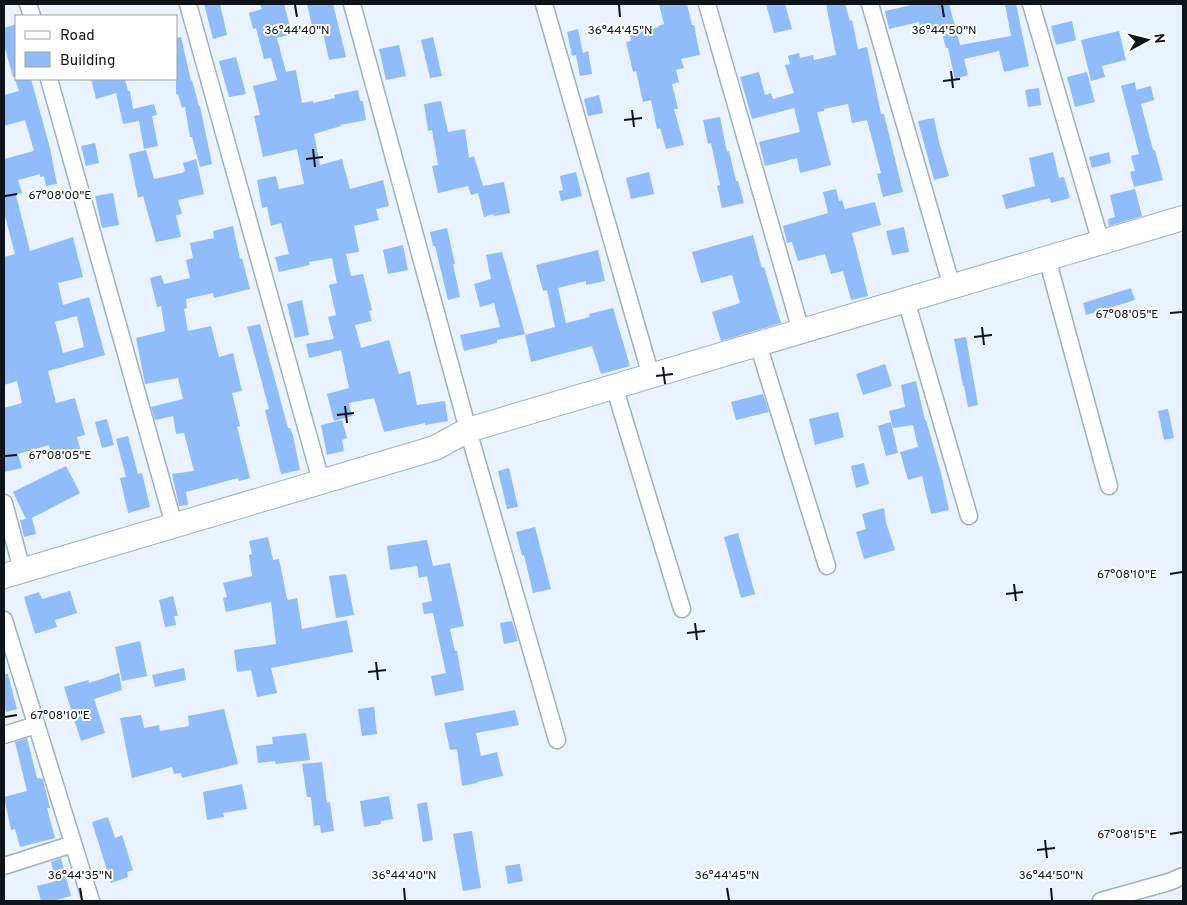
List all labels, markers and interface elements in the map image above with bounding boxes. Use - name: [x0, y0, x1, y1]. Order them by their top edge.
- legend: [15, 15, 178, 80]
- north arrow: [1122, 15, 1172, 65]
- text: 36°44'40"N: [264, 23, 330, 39]
- text: 36°44'45"N: [587, 23, 653, 39]
- text: 36°44'50"N: [911, 23, 977, 39]
- text: Road: [60, 27, 95, 46]
- text: N: [1149, 33, 1167, 45]
- text: Building: [60, 52, 115, 71]
- text: 67°08'00"E: [28, 188, 92, 204]
- text: 67°08'05"E: [1096, 307, 1158, 323]
- text: 67°08'05"E: [29, 448, 91, 464]
- text: 67°08'10"E: [1097, 567, 1157, 583]
- text: 67°08'10"E: [30, 708, 90, 724]
- text: 67°08'15"E: [1097, 827, 1157, 843]
- text: 36°44'35"N: [48, 868, 112, 884]
- text: 36°44'40"N: [371, 868, 437, 884]
- text: 36°44'45"N: [694, 868, 760, 884]
- text: 36°44'50"N: [1018, 868, 1084, 884]

